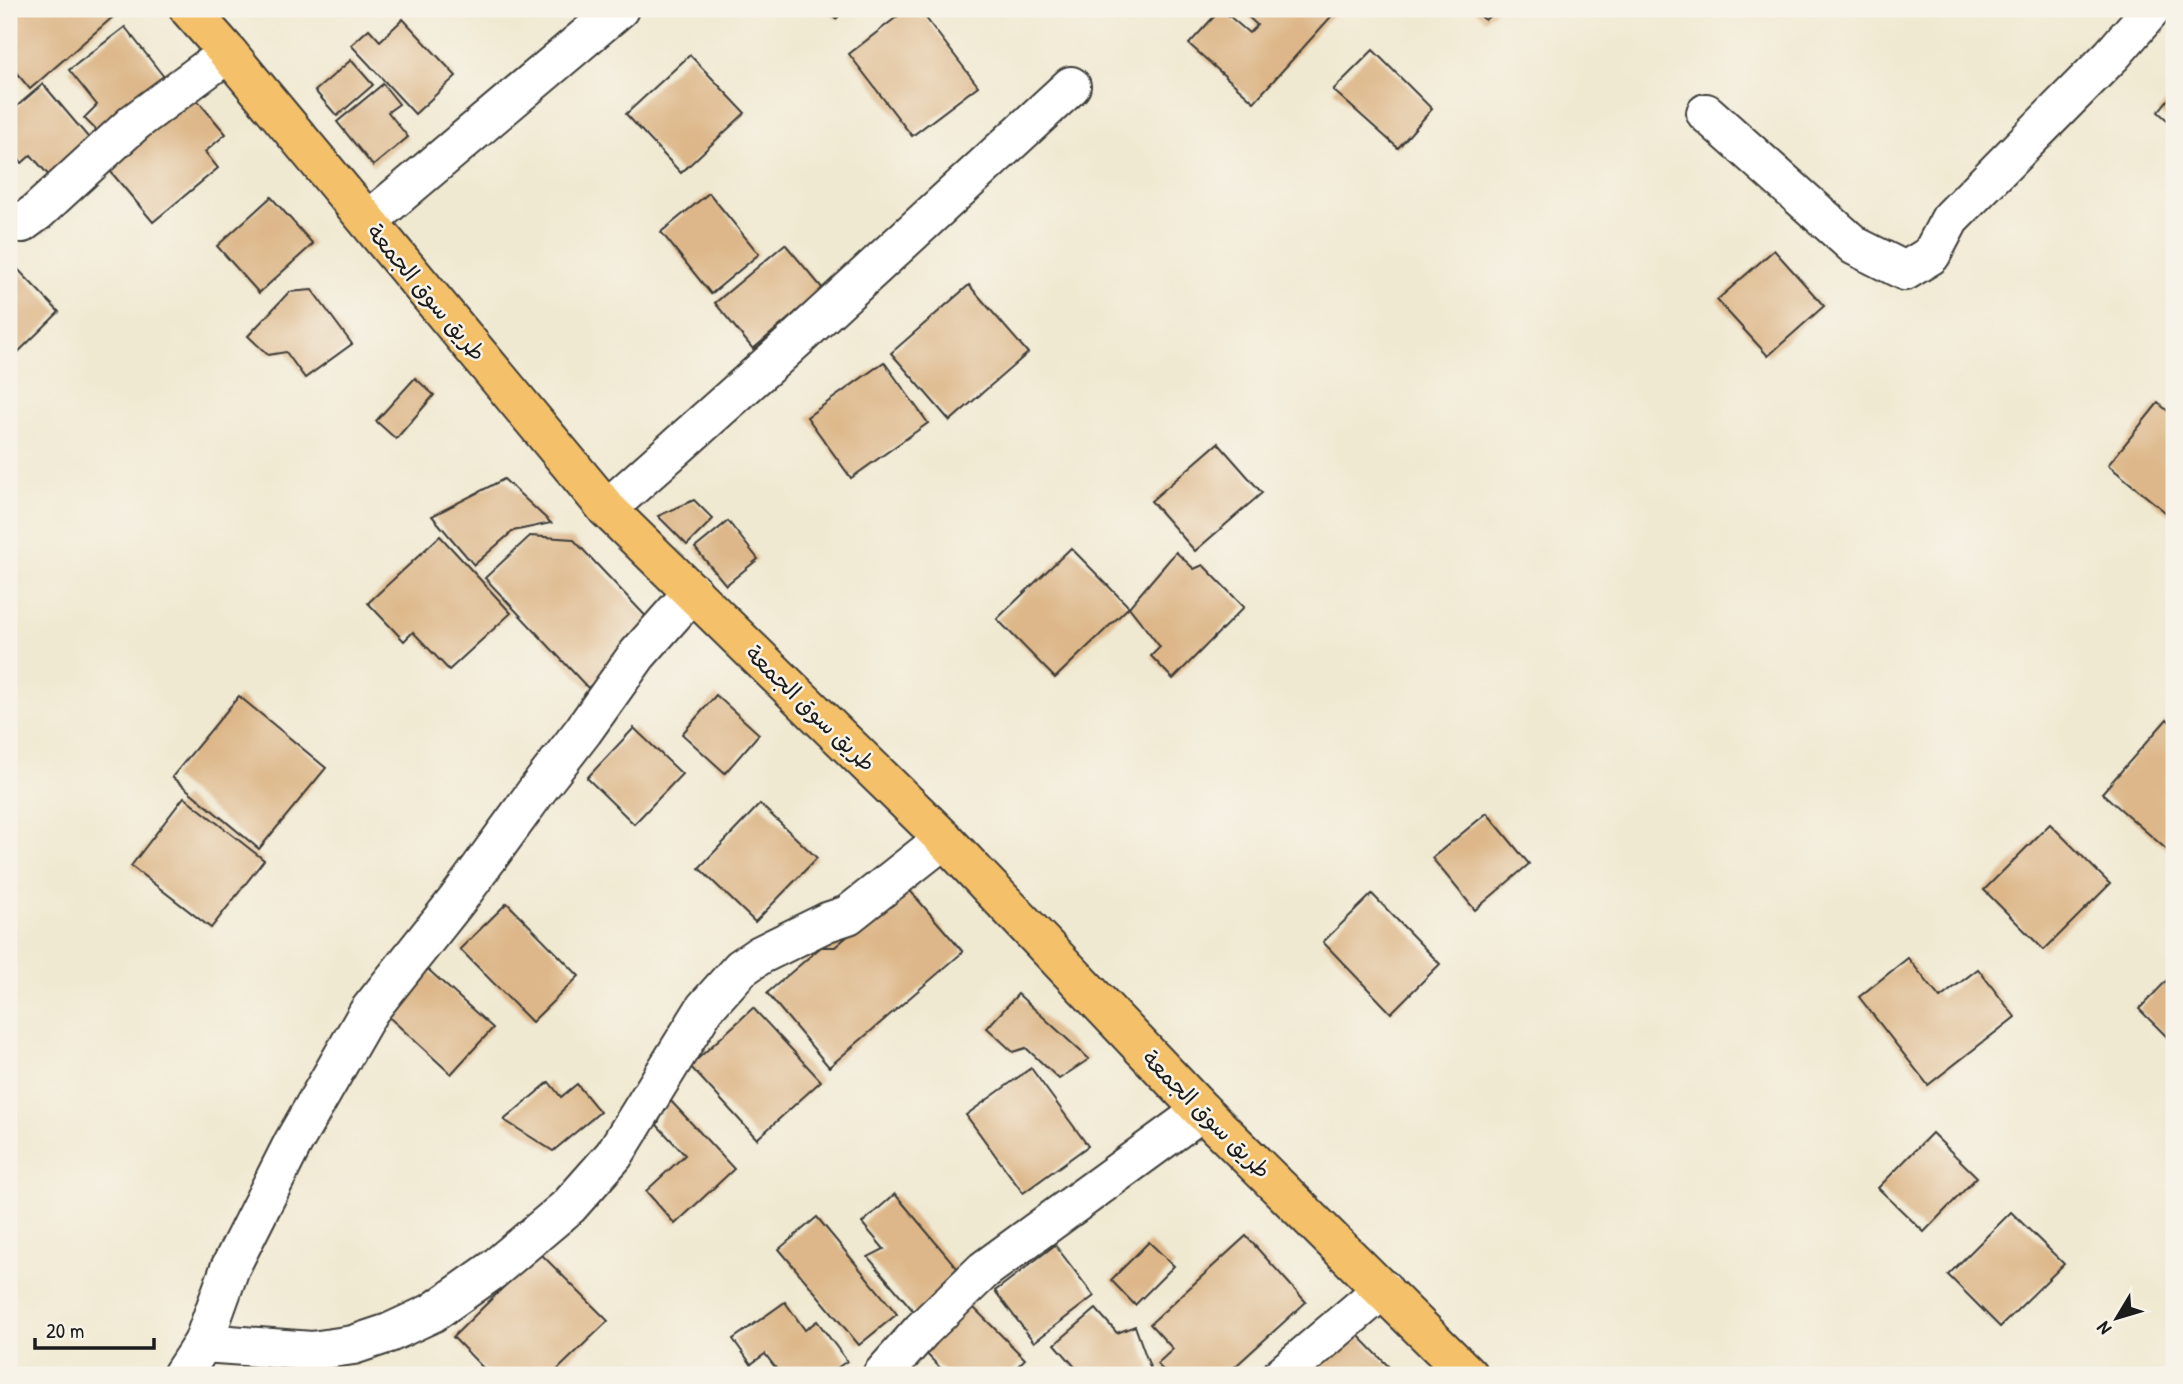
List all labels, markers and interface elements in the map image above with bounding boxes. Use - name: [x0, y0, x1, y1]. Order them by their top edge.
- street label: طريق سوق الجمعة: [360, 217, 494, 367]
- street label: طريق سوق الجمعة: [739, 638, 883, 778]
- street label: طريق سوق الجمعة: [1136, 1043, 1278, 1185]
- north arrow: [2082, 1282, 2152, 1352]
- scale bar: [35, 1307, 154, 1351]
- text: 20 m: [46, 1316, 84, 1345]
- text: N: [2090, 1316, 2117, 1340]

